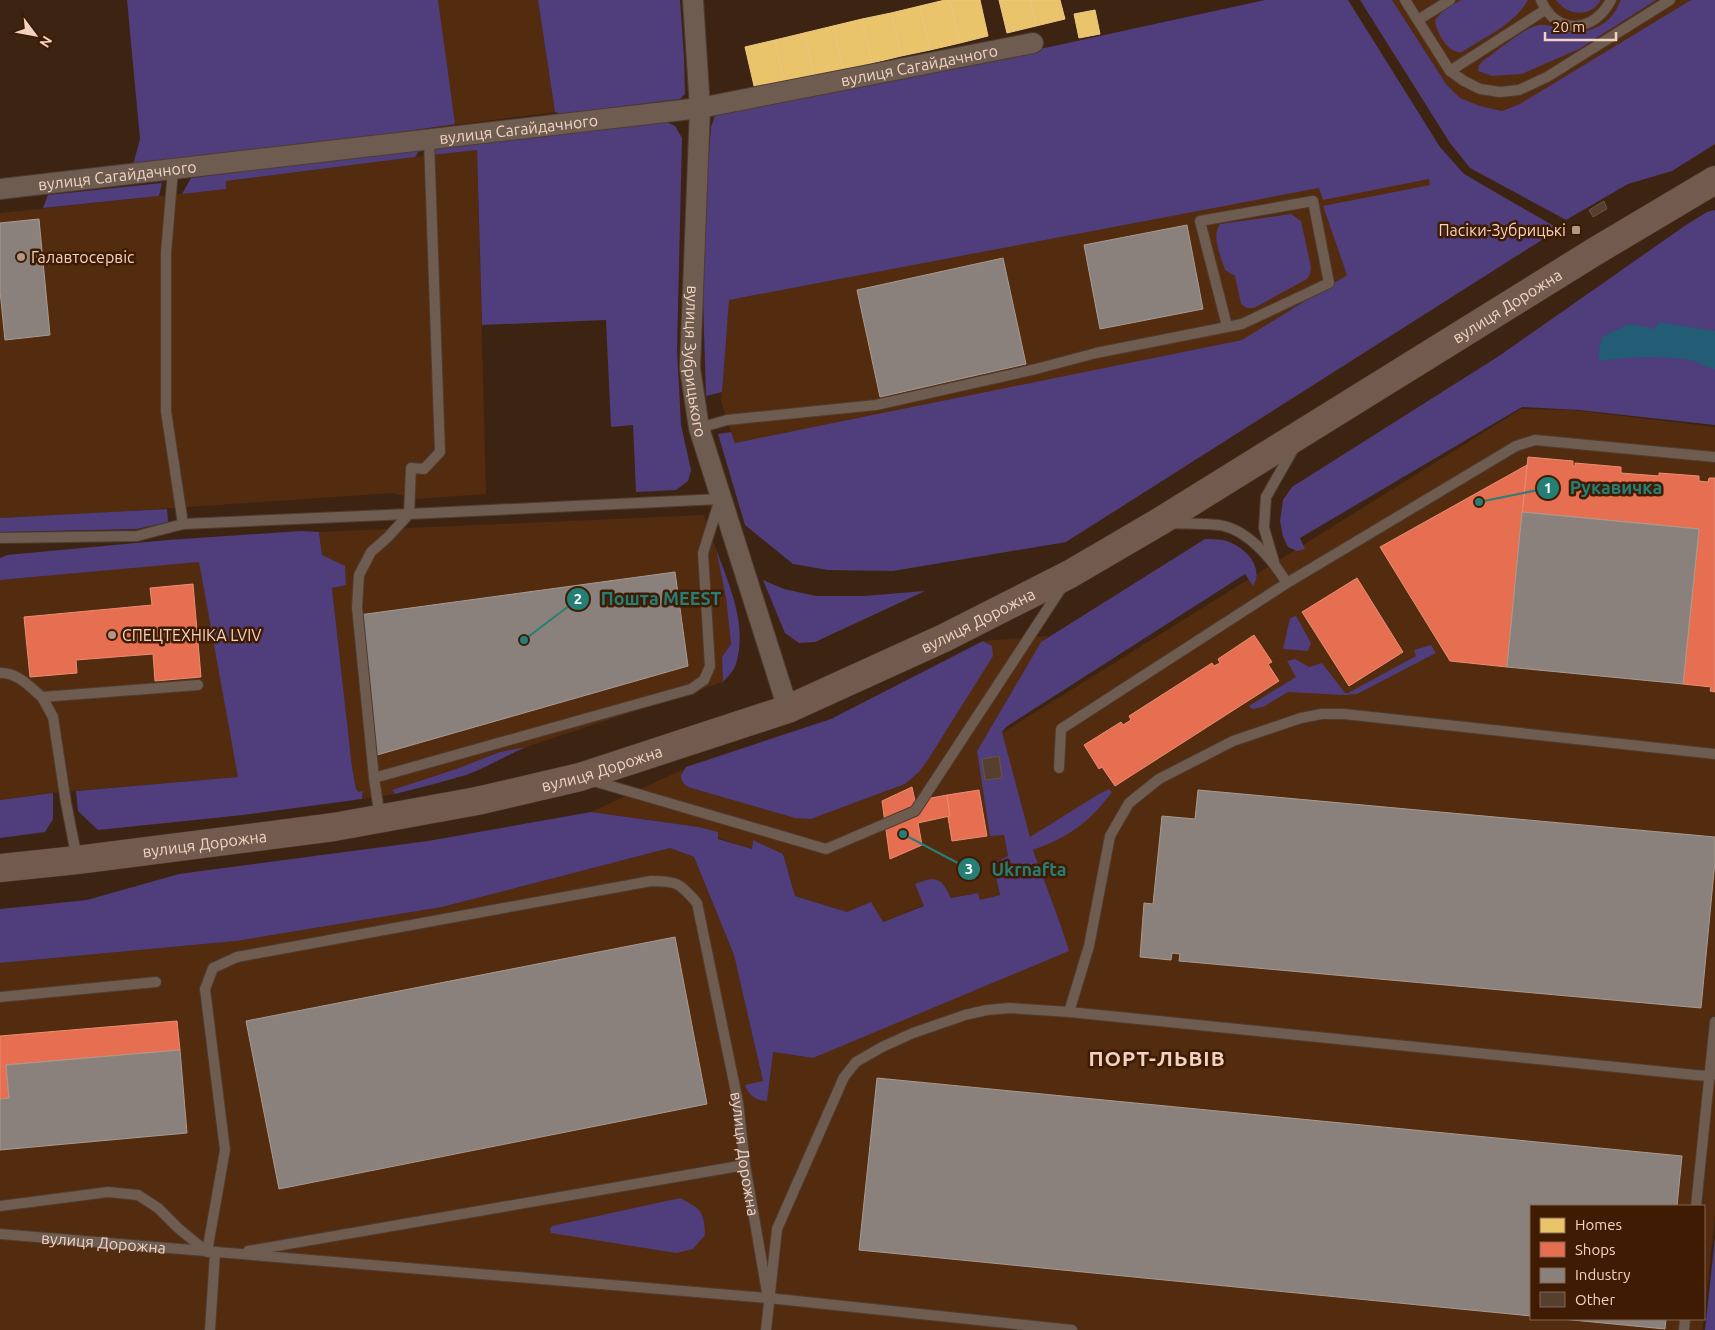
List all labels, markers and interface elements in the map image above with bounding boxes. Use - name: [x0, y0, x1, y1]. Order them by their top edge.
- north arrow: [10, 10, 60, 60]
- scale bar: [1545, 10, 1616, 42]
- text: 20 m: [1552, 18, 1585, 35]
- text: N: [36, 33, 56, 51]
- street label: вулиця Сагайдачного: [839, 41, 999, 89]
- street label: вулиця Сагайдачного: [438, 111, 599, 147]
- street label: вулиця Сагайдачного: [37, 157, 197, 194]
- place label: Пасіки-Зубрицькі: [1438, 221, 1566, 239]
- marker: Пасіки-Зубрицькі: [1570, 224, 1582, 236]
- place label: Галавтосервіс: [31, 248, 135, 266]
- marker: Галавтосервіс: [15, 251, 27, 263]
- street label: вулиця Дорожна: [1449, 265, 1565, 347]
- street label: вулиця Зубрицького: [681, 285, 710, 439]
- callout: Рукавичка: [1535, 471, 1673, 504]
- text: Рукавичка: [1570, 477, 1662, 497]
- text: 1: [1544, 479, 1552, 496]
- callout: Пошта MEEST: [566, 582, 731, 615]
- street label: вулиця Дорожна: [918, 584, 1038, 656]
- text: Пошта MEEST: [601, 588, 721, 608]
- text: 2: [574, 590, 582, 607]
- place label: СПЕЦТЕХНІКА LVIV: [122, 626, 261, 644]
- marker: СПЕЦТЕХНІКА LVIV: [106, 629, 118, 641]
- street label: вулиця Дорожна: [540, 742, 665, 795]
- street label: вулиця Дорожна: [141, 827, 268, 861]
- callout: Ukrnafta: [957, 853, 1077, 886]
- text: Ukrnafta: [991, 859, 1067, 879]
- text: 3: [965, 860, 973, 877]
- district label: ПОРТ-ЛЬВІВ: [1088, 1046, 1226, 1070]
- street label: вулиця Дорожна: [727, 1090, 763, 1217]
- legend: [1530, 1205, 1705, 1320]
- text: Homes: [1575, 1216, 1622, 1233]
- street label: вулиця Дорожна: [40, 1228, 167, 1257]
- text: Shops: [1575, 1241, 1616, 1258]
- text: Industry: [1575, 1266, 1630, 1283]
- text: Other: [1575, 1291, 1615, 1308]

